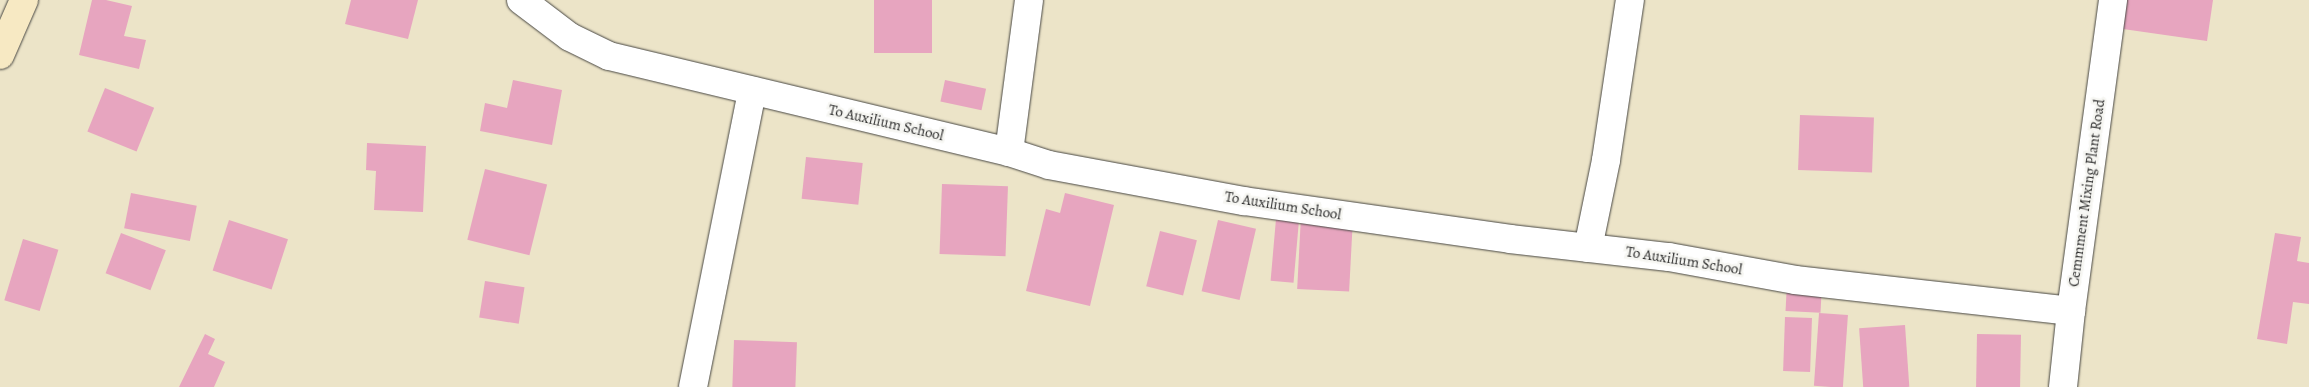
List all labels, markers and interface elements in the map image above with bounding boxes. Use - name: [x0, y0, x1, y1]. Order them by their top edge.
- street label: Cemmment Mixing Plant Road: [2065, 98, 2109, 288]
- street label: To Auxilium School: [827, 101, 945, 145]
- street label: To Auxilium School: [1223, 188, 1343, 224]
- street label: To Auxilium School: [1624, 243, 1744, 279]

